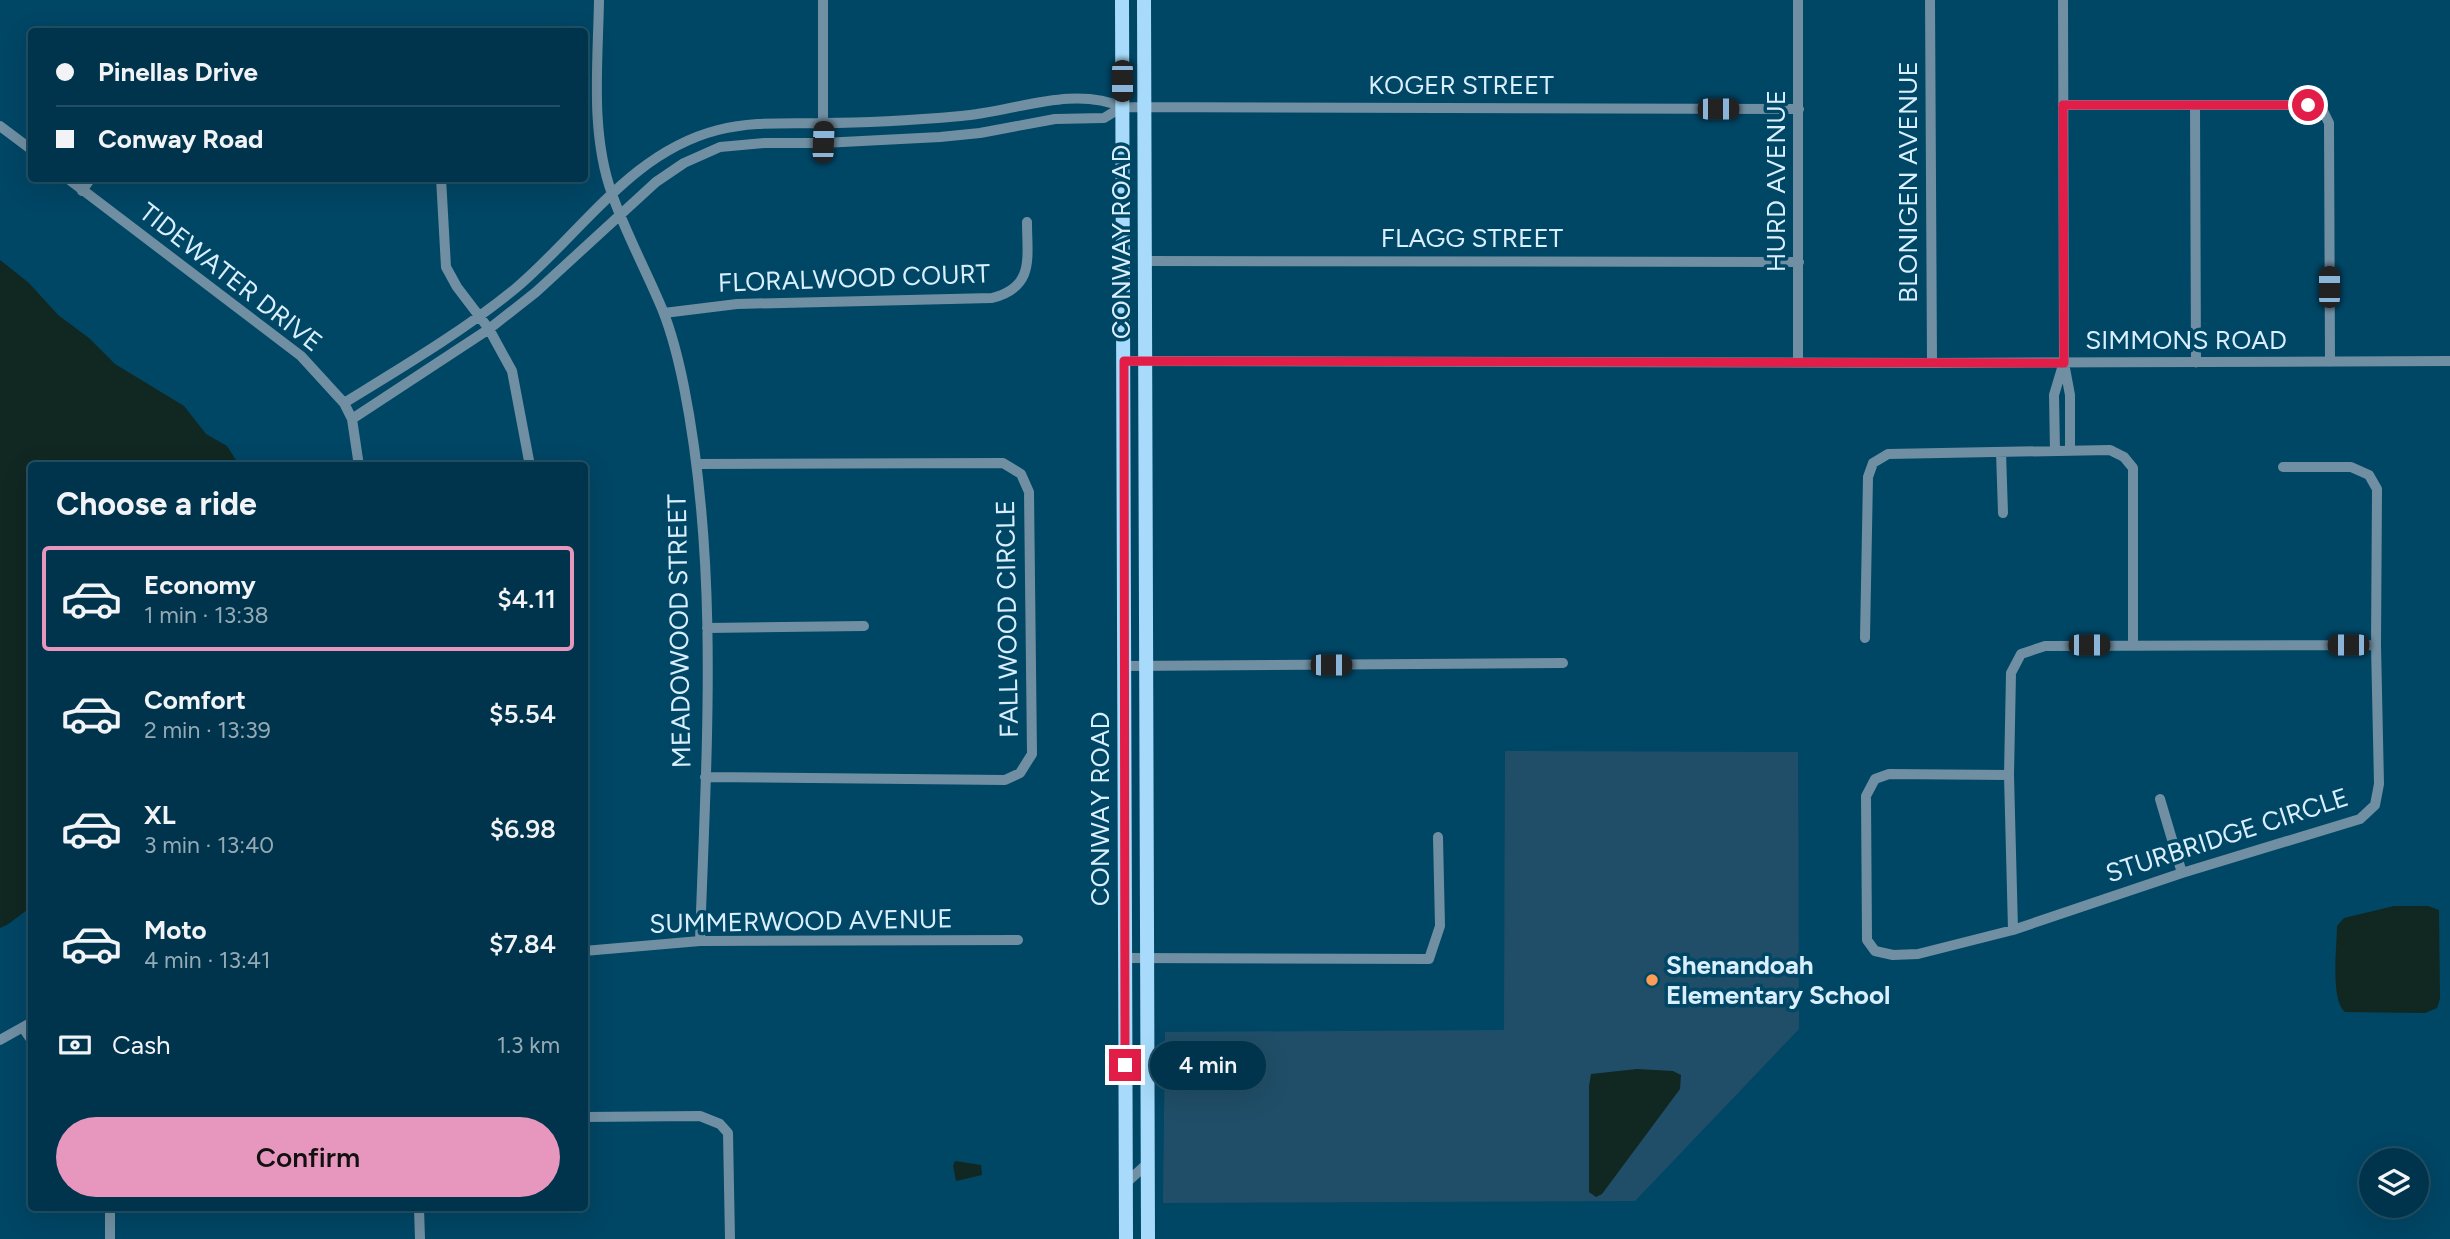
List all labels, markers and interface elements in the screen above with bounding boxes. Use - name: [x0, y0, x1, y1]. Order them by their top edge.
- text: Pinellas Drive: [98, 56, 258, 88]
- car: [1112, 60, 1133, 102]
- street label: BLONIGEN AVENUE: [1892, 61, 1924, 303]
- street label: KOGER STREET: [1368, 69, 1554, 101]
- route start: [2292, 89, 2324, 121]
- street label: HURD AVENUE: [1760, 90, 1792, 272]
- car: [1698, 99, 1740, 120]
- car: [812, 121, 835, 163]
- text: Conway Road: [98, 123, 264, 155]
- street label: CONWAY ROAD: [1105, 145, 1137, 339]
- street label: TIDEWATER DRIVE: [133, 196, 329, 358]
- street label: FLAGG STREET: [1381, 222, 1564, 254]
- street label: FLORALWOOD COURT: [717, 257, 991, 299]
- car: [2319, 266, 2340, 308]
- street label: SIMMONS ROAD: [2085, 324, 2287, 356]
- text: Choose a ride: [56, 485, 257, 523]
- street label: MEADOWOOD STREET: [661, 493, 697, 768]
- street label: FALLWOOD CIRCLE: [989, 500, 1025, 738]
- icon: car: [60, 567, 123, 630]
- text: Economy: [144, 569, 256, 601]
- text: $4.11: [497, 583, 556, 615]
- text: 1 min · 13:38: [144, 601, 269, 629]
- car: [2069, 635, 2111, 656]
- car: [2328, 635, 2370, 656]
- car: [1311, 655, 1353, 676]
- icon: car: [60, 682, 123, 745]
- text: Comfort: [144, 684, 246, 716]
- text: $5.54: [489, 698, 556, 730]
- street label: CONWAY ROAD: [1084, 712, 1116, 906]
- text: 2 min · 13:39: [144, 716, 271, 744]
- street label: STURBRIDGE CIRCLE: [2102, 781, 2352, 889]
- icon: car: [60, 797, 123, 860]
- text: XL: [144, 799, 176, 831]
- text: $6.98: [490, 813, 556, 845]
- text: 3 min · 13:40: [144, 831, 274, 859]
- street label: SUMMERWOOD AVENUE: [649, 902, 953, 940]
- icon: car: [60, 912, 123, 975]
- text: Moto: [144, 914, 207, 946]
- text: $7.84: [489, 928, 556, 960]
- text: 4 min · 13:41: [144, 946, 271, 974]
- place label: Shenandoah Elementary School: [1666, 949, 1890, 1011]
- marker: Shenandoah Elementary School: [1644, 972, 1660, 988]
- icon: cash: [56, 1026, 94, 1064]
- text: Cash: [112, 1029, 171, 1061]
- text: 1.3 km: [497, 1031, 560, 1059]
- callout: 4 min: [1150, 1040, 1265, 1090]
- route end: [1109, 1049, 1141, 1081]
- text: 4 min: [1179, 1051, 1237, 1079]
- button: Confirm: [56, 1117, 560, 1197]
- map controls: [2359, 1148, 2429, 1218]
- button: layers: [2359, 1148, 2429, 1218]

